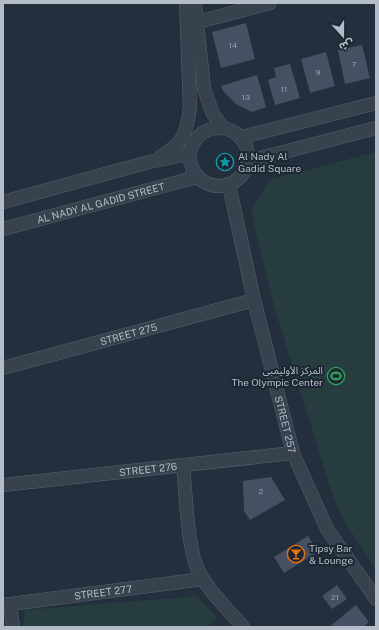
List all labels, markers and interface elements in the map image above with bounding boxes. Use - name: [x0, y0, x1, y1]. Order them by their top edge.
- north arrow: [323, 16, 363, 56]
- text: ش: [337, 36, 356, 54]
- house number: 14: [229, 40, 237, 50]
- house number: 7: [352, 59, 357, 69]
- house number: 9: [316, 67, 321, 77]
- house number: 11: [281, 84, 287, 94]
- house number: 13: [242, 92, 250, 102]
- place label: Al Nady Al Gadid Square: [238, 150, 302, 174]
- place icon: Al Nady Al Gadid Square: [215, 152, 235, 172]
- street label: AL NADY AL GADID STREET: [35, 180, 166, 226]
- street label: STREET 275: [99, 321, 158, 347]
- place label: المركز الأوليمبى The Olympic Center: [232, 364, 323, 388]
- sports icon: المركز الأوليمبى The Olympic Center: [326, 366, 346, 386]
- street label: STREET 257: [273, 394, 299, 454]
- street label: STREET 276: [118, 460, 178, 478]
- house number: 2: [259, 486, 264, 496]
- place label: Tipsy Bar & Lounge: [309, 542, 353, 566]
- bar icon: Tipsy Bar & Lounge: [286, 544, 306, 564]
- street label: STREET 277: [73, 582, 133, 602]
- house number: 21: [331, 592, 339, 602]

